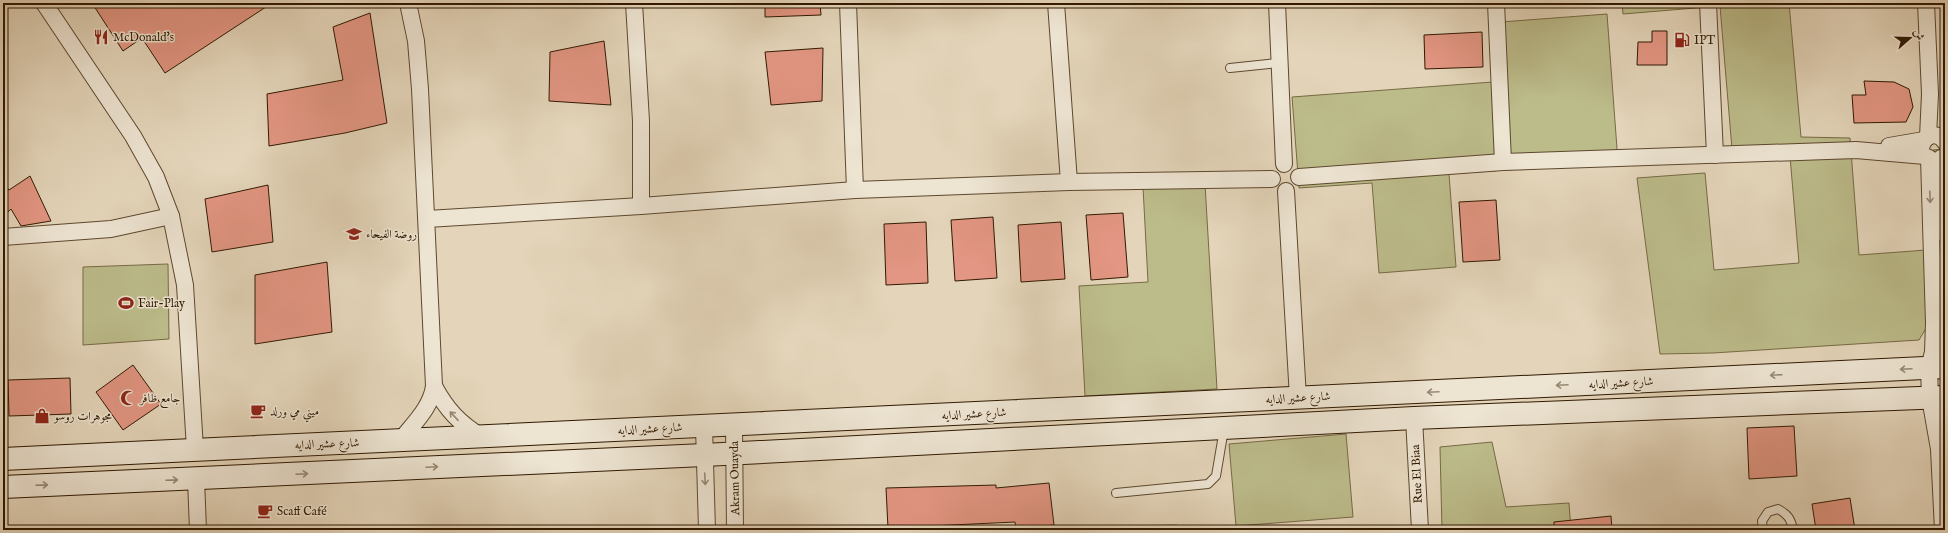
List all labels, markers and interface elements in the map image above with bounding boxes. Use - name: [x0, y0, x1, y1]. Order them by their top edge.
- north arrow: [1890, 18, 1930, 58]
- text: ش: [1910, 27, 1927, 43]
- restaurant icon: McDonald's: [92, 28, 110, 46]
- place label: McDonald's: [113, 30, 174, 45]
- fuel station icon: IPT: [1673, 31, 1691, 49]
- place label: IPT: [1694, 33, 1715, 48]
- one-way arrow: [1926, 190, 1934, 203]
- school or university icon: روضة الفيحاء: [345, 225, 363, 243]
- place label: روضة الفيحاء: [366, 227, 417, 242]
- sports icon: Fair-Play: [117, 294, 135, 312]
- place label: Fair-Play: [138, 296, 185, 311]
- one-way arrow: [1900, 365, 1913, 373]
- one-way arrow: [1770, 372, 1783, 379]
- street label: شارع عشير الدايه: [1588, 374, 1654, 395]
- one-way arrow: [1556, 382, 1569, 389]
- one-way arrow: [1427, 388, 1440, 395]
- mosque icon: جامع ظافر: [119, 389, 137, 407]
- street label: شارع عشير الدايه: [1265, 389, 1331, 410]
- place label: جامع ظافر: [138, 391, 180, 409]
- cafe icon: ميني مي ورلد: [249, 402, 267, 420]
- place label: ميني مي ورلد: [270, 404, 319, 423]
- street label: شارع عشير الدايه: [941, 405, 1007, 426]
- shop icon: مجوهرات روسو: [33, 407, 51, 425]
- place label: مجوهرات روسو: [53, 409, 113, 424]
- one-way arrow: [449, 411, 458, 421]
- street label: شارع عشير الدايه: [617, 420, 683, 441]
- street label: شارع عشير الدايه: [294, 435, 360, 456]
- street label: Akram Ouayda: [727, 440, 743, 516]
- street label: Rue El Biaa: [1408, 443, 1426, 504]
- one-way arrow: [425, 464, 438, 471]
- one-way arrow: [295, 470, 308, 477]
- one-way arrow: [701, 472, 708, 485]
- one-way arrow: [165, 476, 178, 483]
- one-way arrow: [35, 482, 48, 489]
- cafe icon: Scaff Café: [256, 502, 274, 520]
- place label: Scaff Café: [277, 504, 327, 519]

